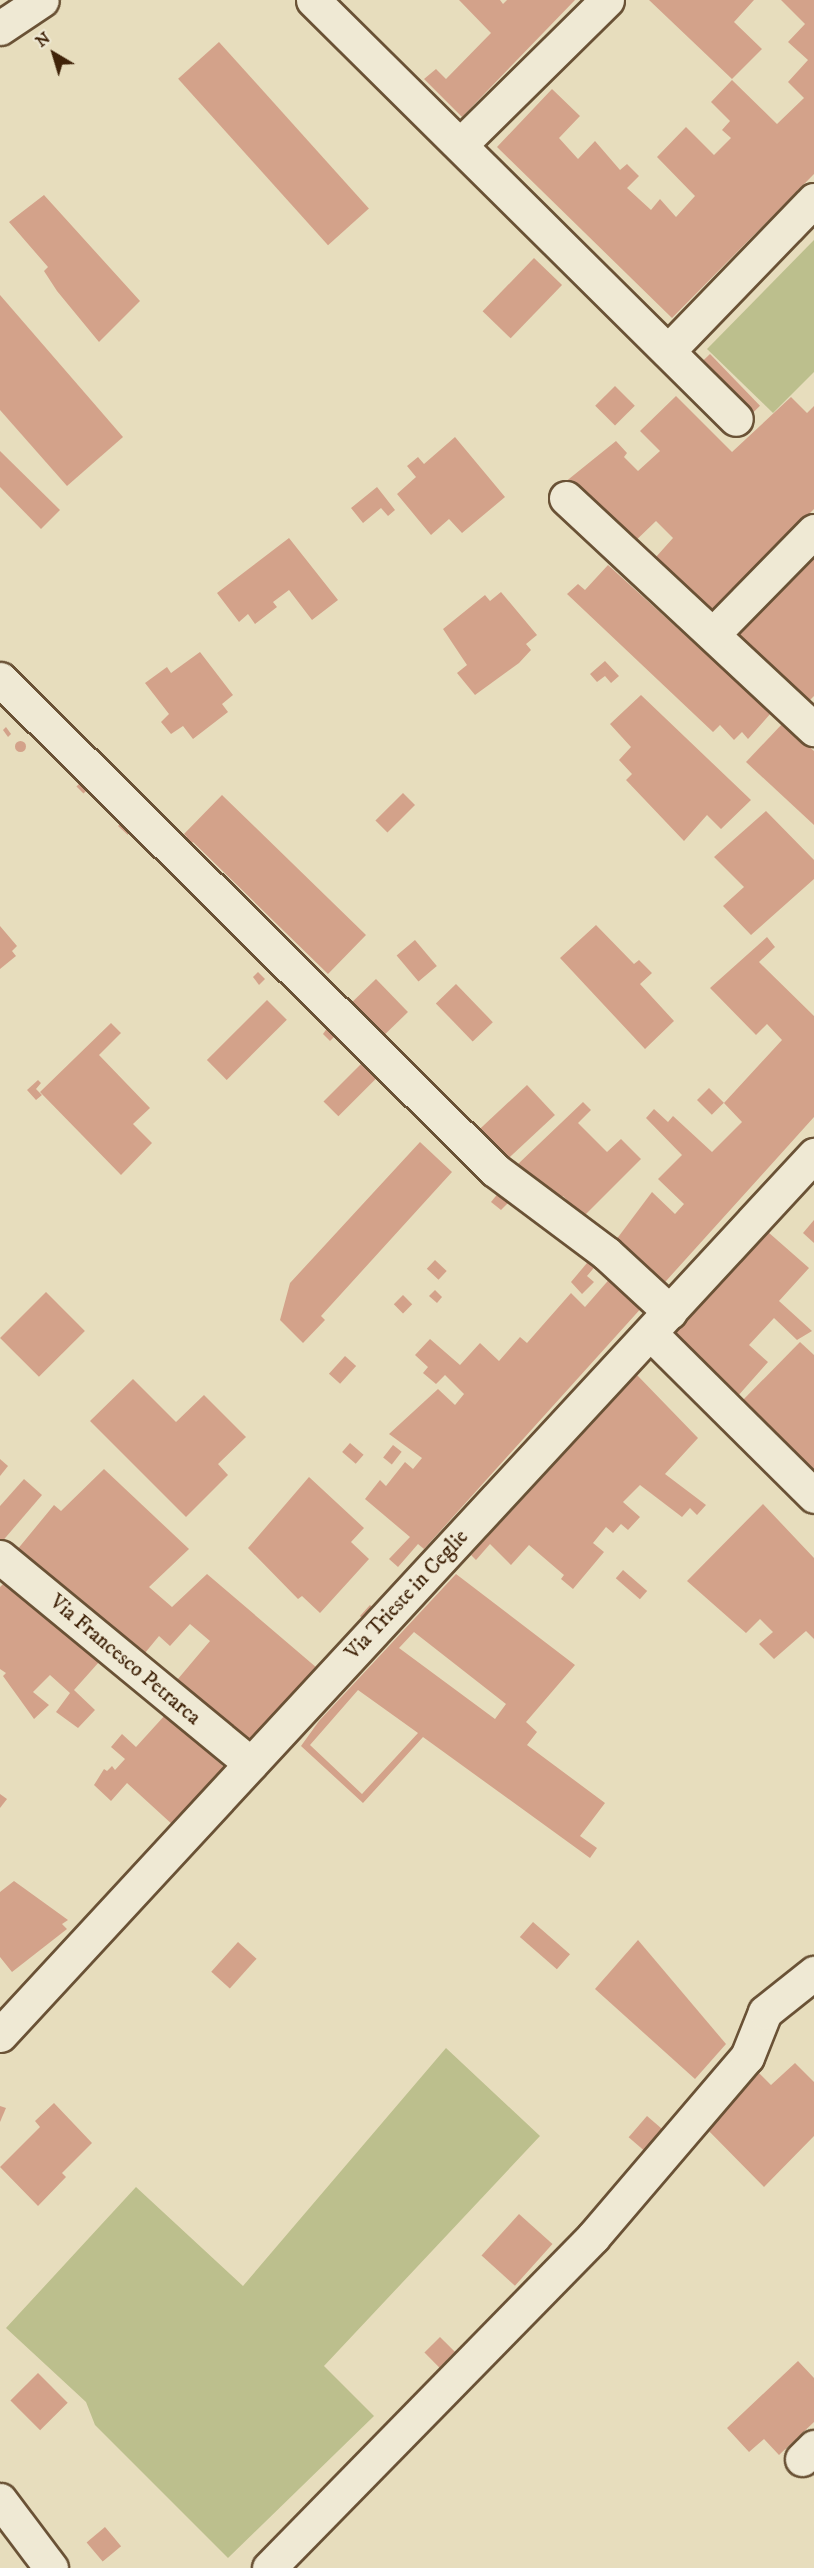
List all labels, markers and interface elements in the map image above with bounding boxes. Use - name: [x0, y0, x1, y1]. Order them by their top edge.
- north arrow: [24, 24, 84, 84]
- text: N: [32, 28, 54, 52]
- street label: Via Trieste in Ceglie: [340, 1525, 474, 1665]
- street label: Via Francesco Petrarca: [44, 1589, 206, 1731]

